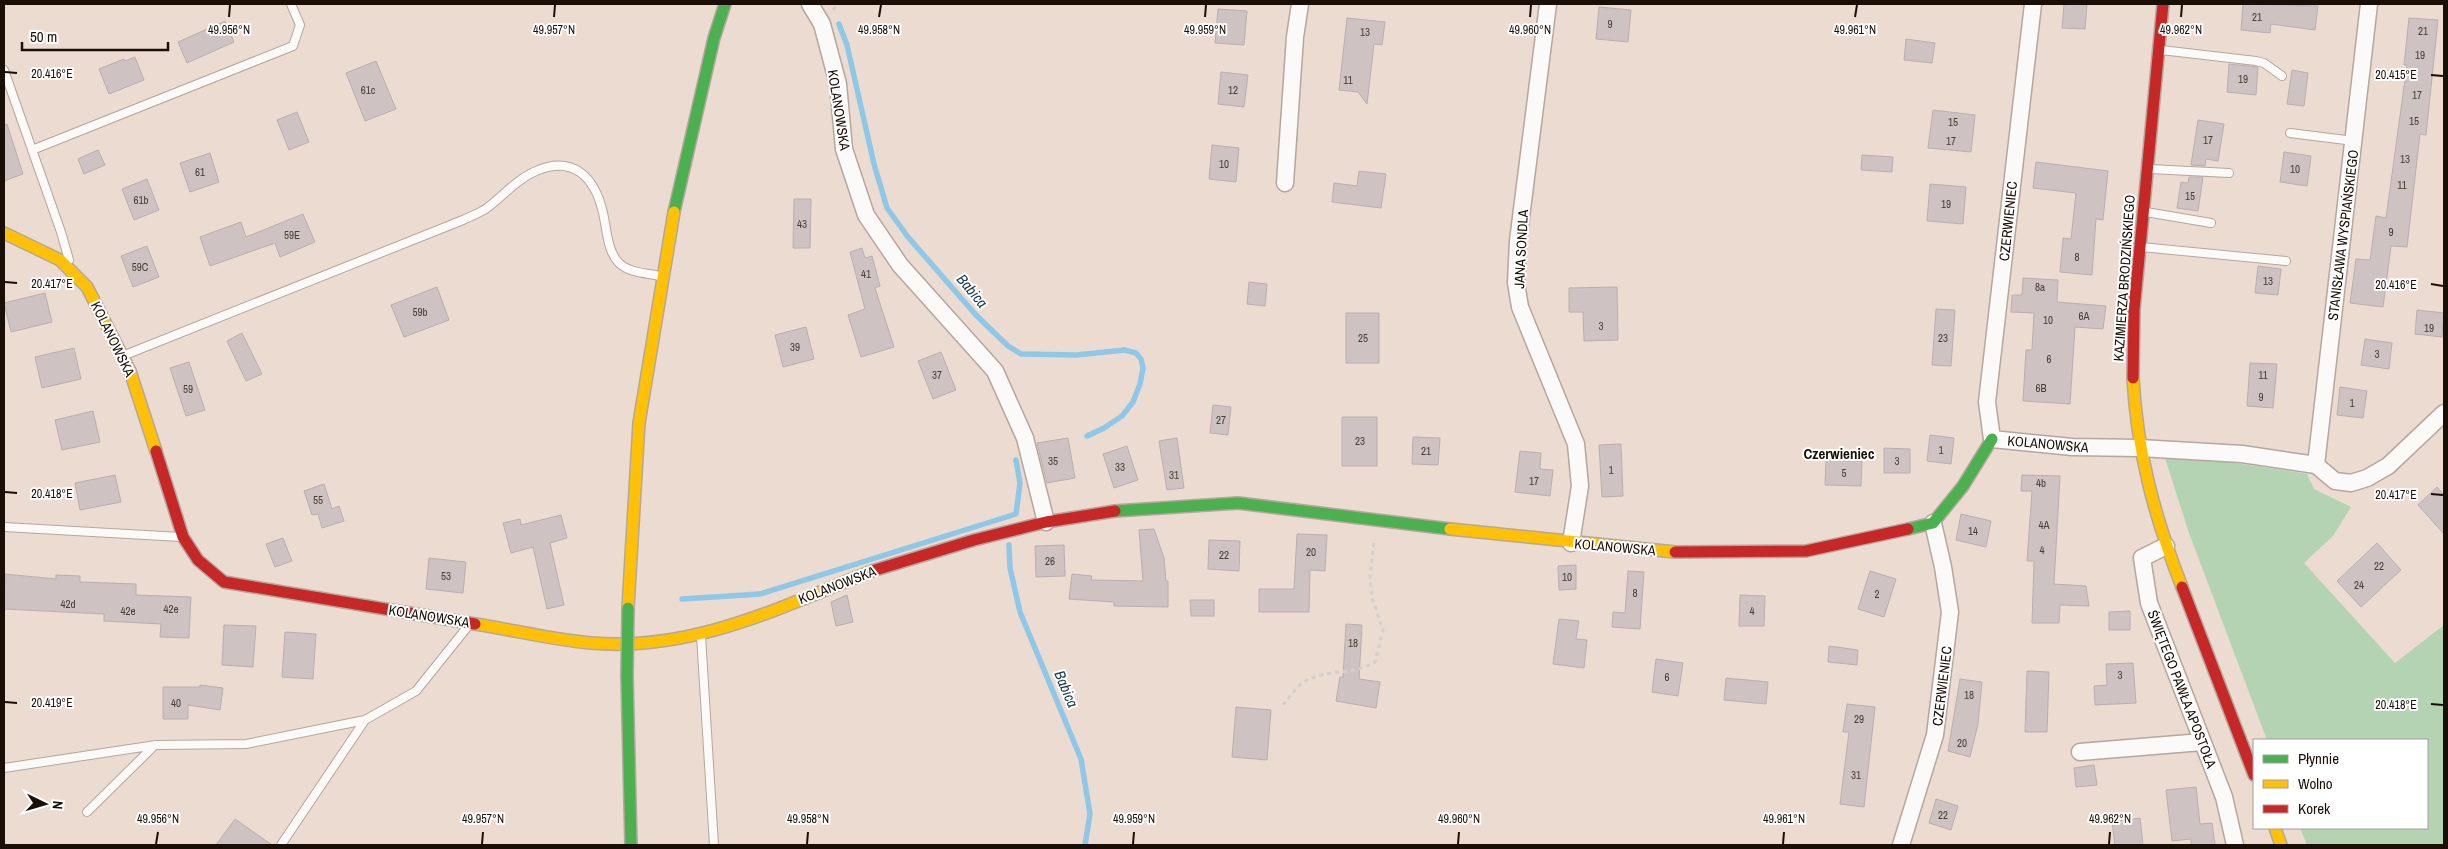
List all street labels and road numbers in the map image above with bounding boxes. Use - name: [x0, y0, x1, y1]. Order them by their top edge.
- street label: KOLANOWSKA: [824, 68, 854, 152]
- street label: STANISŁAWA WYSPIAŃSKIEGO: [2324, 149, 2362, 321]
- street label: CZERWIENIEC: [1995, 180, 2021, 262]
- street label: KAZIMIERZA BRODZIŃSKIEGO: [2109, 194, 2139, 362]
- street label: JANA SONDLA: [1510, 209, 1532, 289]
- street label: KOLANOWSKA: [87, 298, 139, 380]
- street label: KOLANOWSKA: [2007, 431, 2090, 457]
- street label: KOLANOWSKA: [1574, 534, 1657, 560]
- street label: KOLANOWSKA: [796, 562, 879, 608]
- street label: KOLANOWSKA: [387, 601, 471, 631]
- street label: ŚWIĘTEGO PAWŁA APOSTOŁA: [2144, 608, 2221, 771]
- street label: CZERWIENIEC: [1928, 645, 1956, 727]

